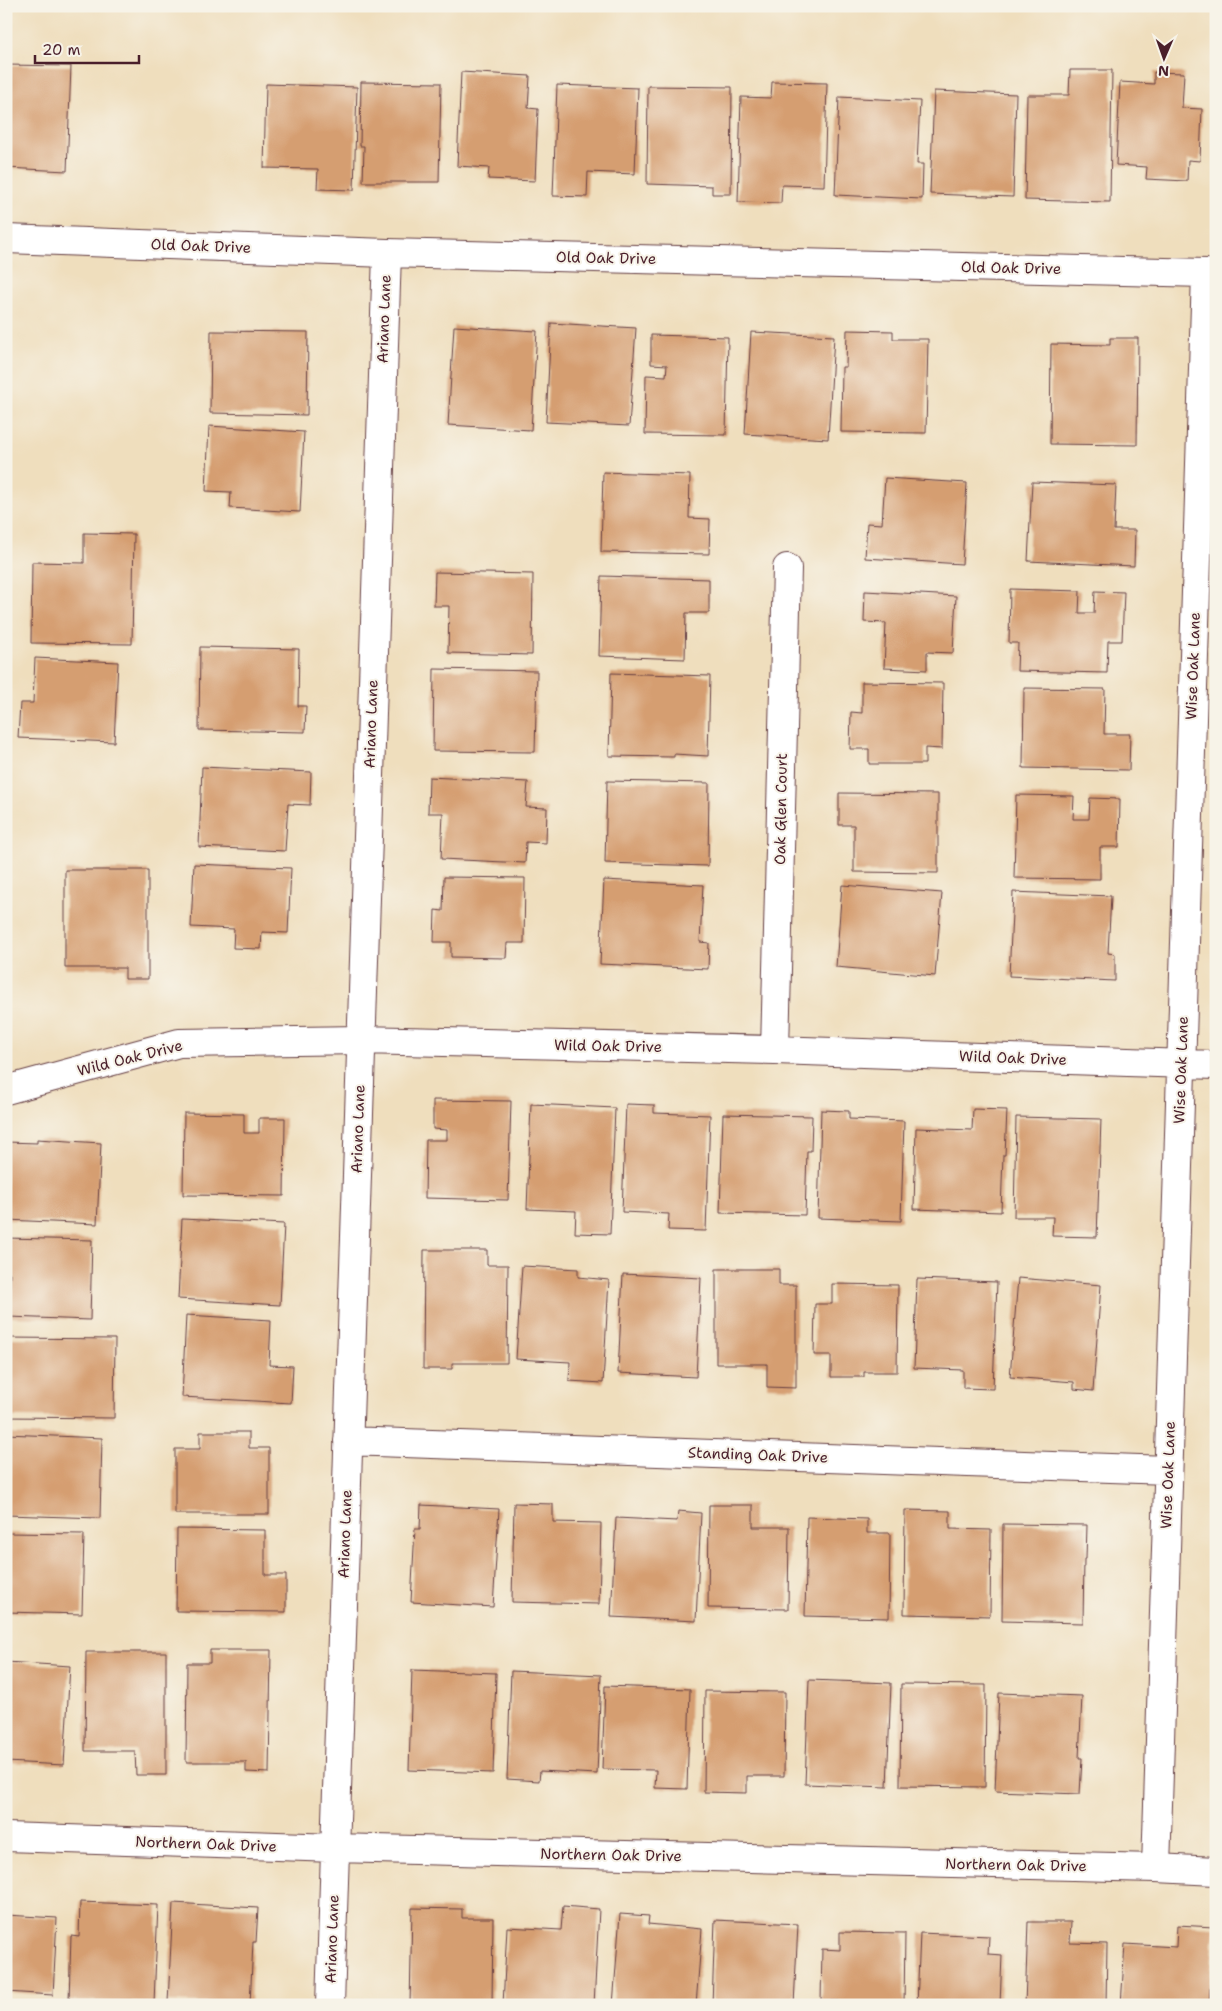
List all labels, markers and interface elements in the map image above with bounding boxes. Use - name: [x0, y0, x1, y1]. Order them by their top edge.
- scale bar: [35, 32, 139, 64]
- north arrow: [1140, 32, 1190, 82]
- text: 20 m: [42, 40, 81, 60]
- text: N: [1158, 62, 1169, 80]
- street label: Old Oak Drive: [150, 234, 252, 258]
- street label: Old Oak Drive: [556, 247, 656, 269]
- street label: Old Oak Drive: [961, 257, 1061, 279]
- street label: Ariano Lane: [372, 274, 396, 364]
- street label: Wise Oak Lane: [1181, 612, 1205, 720]
- street label: Ariano Lane: [359, 679, 383, 769]
- street label: Oak Glen Court: [770, 753, 792, 865]
- street label: Wise Oak Lane: [1169, 1016, 1193, 1124]
- street label: Wild Oak Drive: [75, 1035, 185, 1081]
- street label: Wild Oak Drive: [554, 1035, 662, 1057]
- street label: Wild Oak Drive: [959, 1046, 1067, 1070]
- street label: Ariano Lane: [346, 1084, 370, 1174]
- street label: Wise Oak Lane: [1156, 1421, 1180, 1529]
- street label: Standing Oak Drive: [688, 1443, 828, 1467]
- street label: Ariano Lane: [333, 1489, 357, 1579]
- street label: Northern Oak Drive: [135, 1832, 277, 1856]
- street label: Northern Oak Drive: [540, 1844, 682, 1866]
- street label: Northern Oak Drive: [945, 1854, 1087, 1876]
- street label: Ariano Lane: [320, 1894, 344, 1984]

